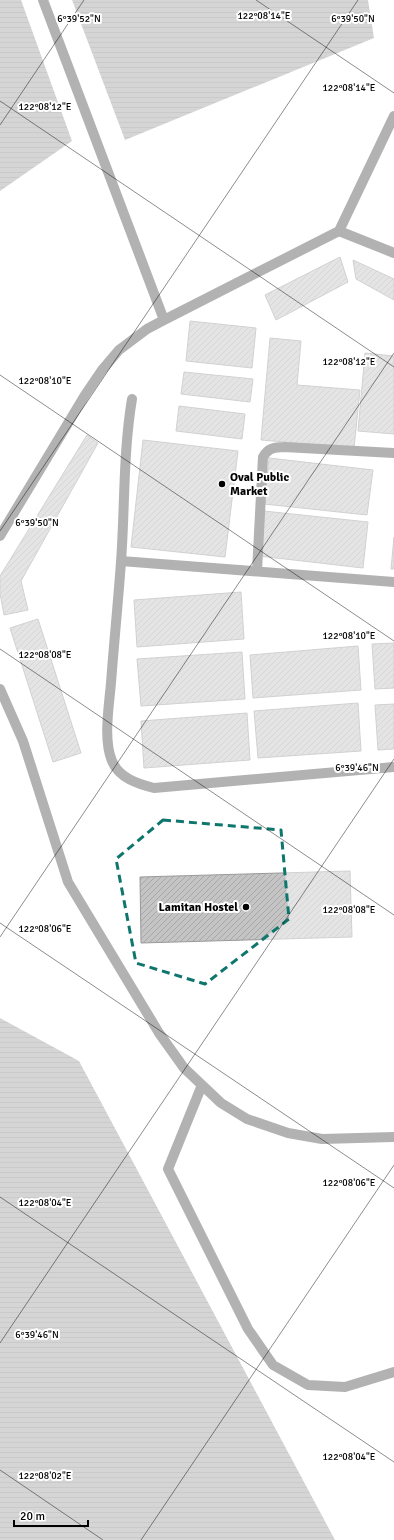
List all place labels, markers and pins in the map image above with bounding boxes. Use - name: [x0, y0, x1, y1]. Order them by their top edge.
- place label: Oval Public Market: [230, 470, 289, 499]
- marker: Oval Public Market: [217, 479, 227, 489]
- place label: Lamitan Hostel: [159, 900, 238, 915]
- marker: Lamitan Hostel: [241, 902, 251, 912]

